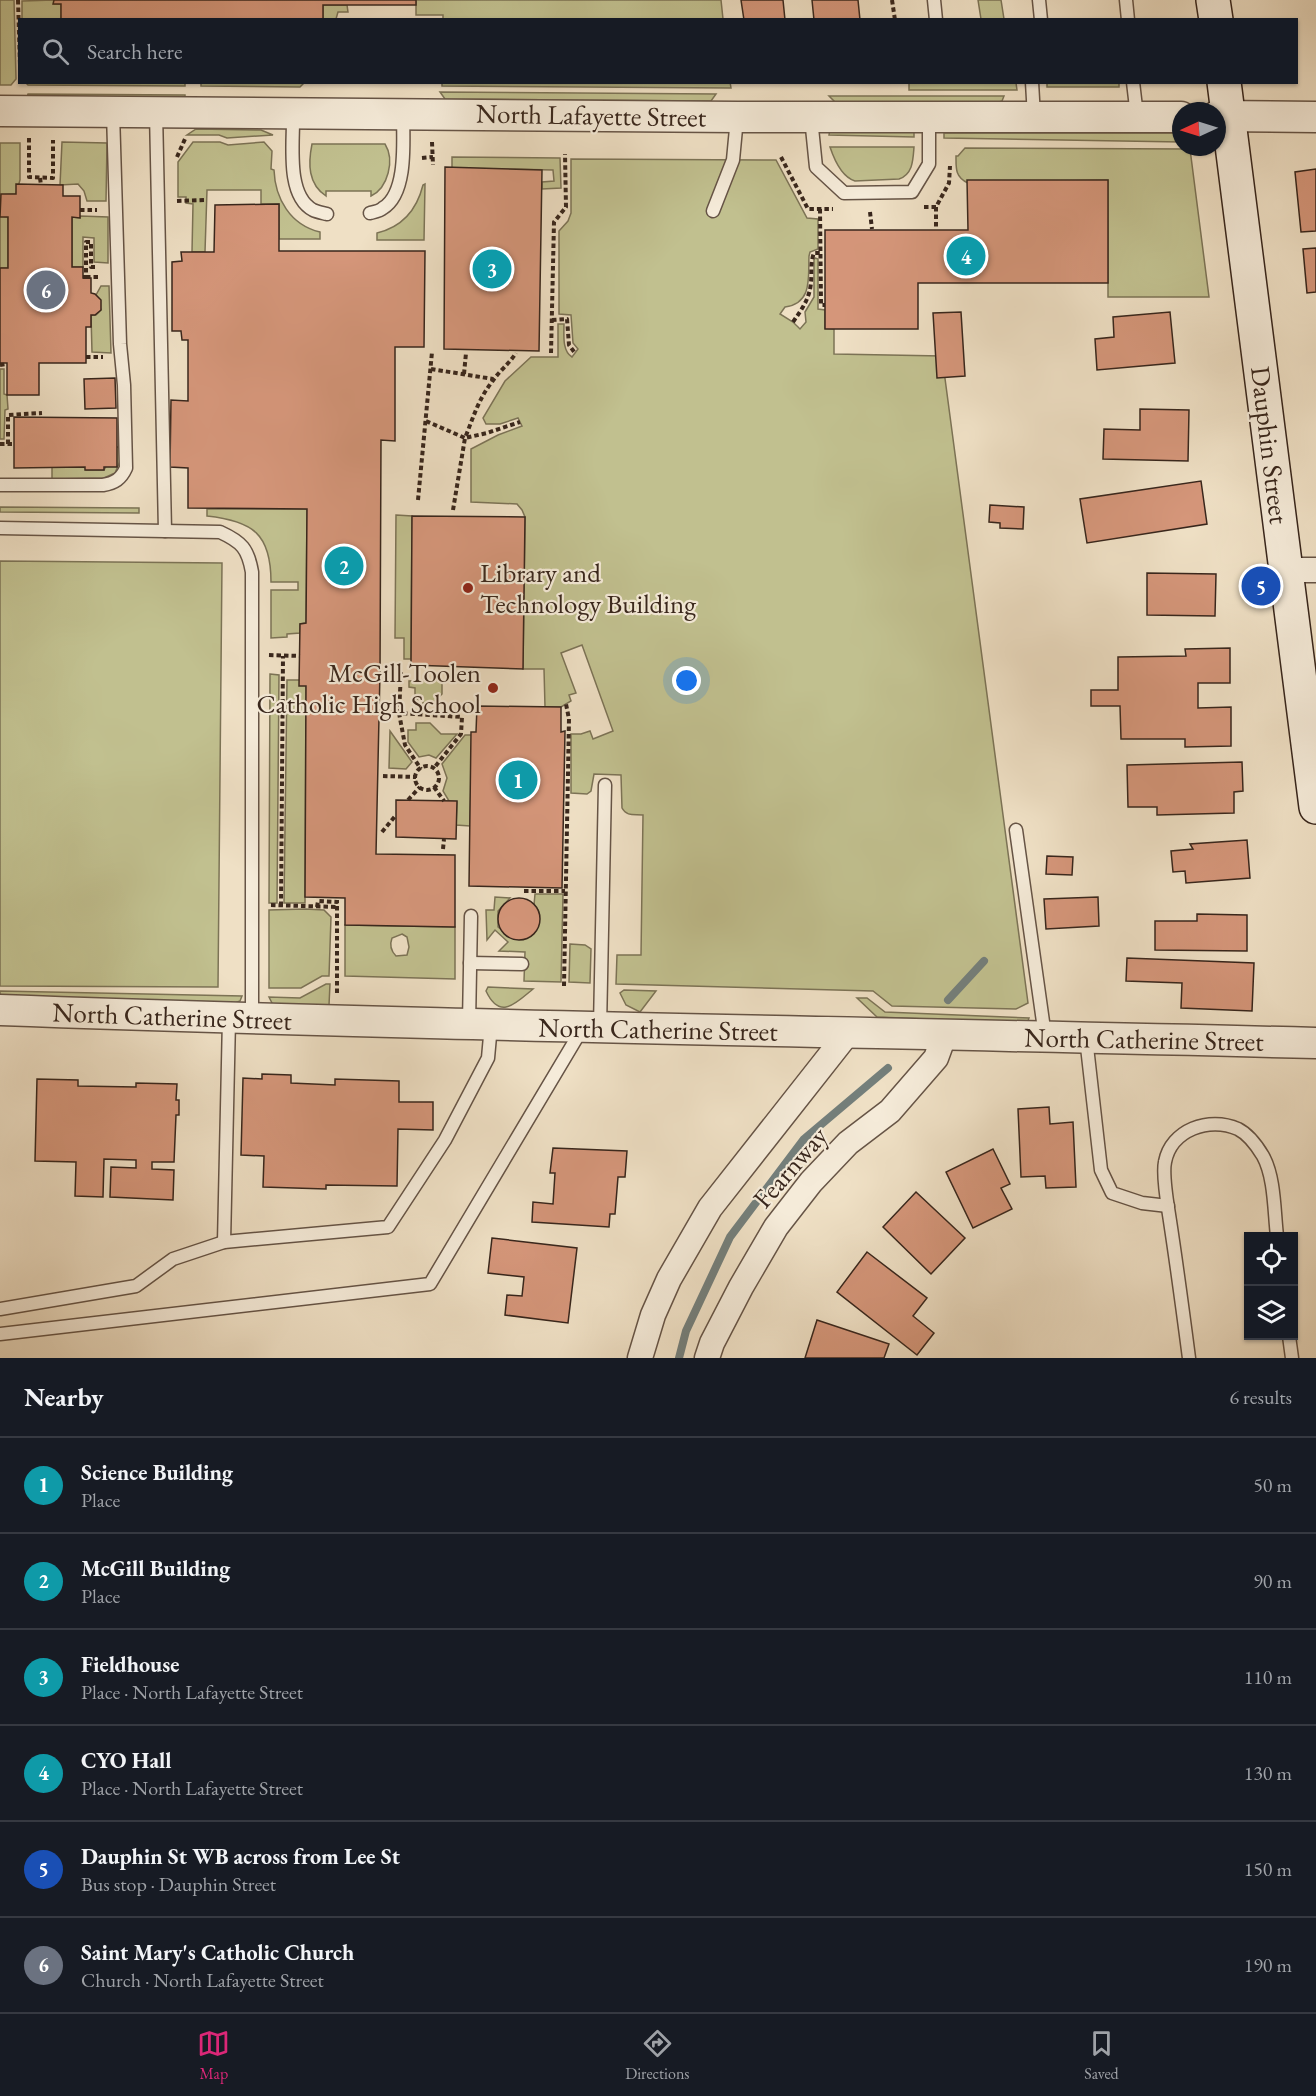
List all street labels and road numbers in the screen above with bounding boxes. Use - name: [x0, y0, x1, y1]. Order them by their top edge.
- street label: North Lafayette Street: [476, 95, 707, 135]
- street label: Dauphin Street: [1243, 364, 1297, 526]
- street label: North Catherine Street: [52, 994, 293, 1038]
- street label: North Catherine Street: [538, 1009, 779, 1049]
- street label: North Catherine Street: [1024, 1019, 1265, 1059]
- street label: Fearnway: [745, 1119, 835, 1215]

